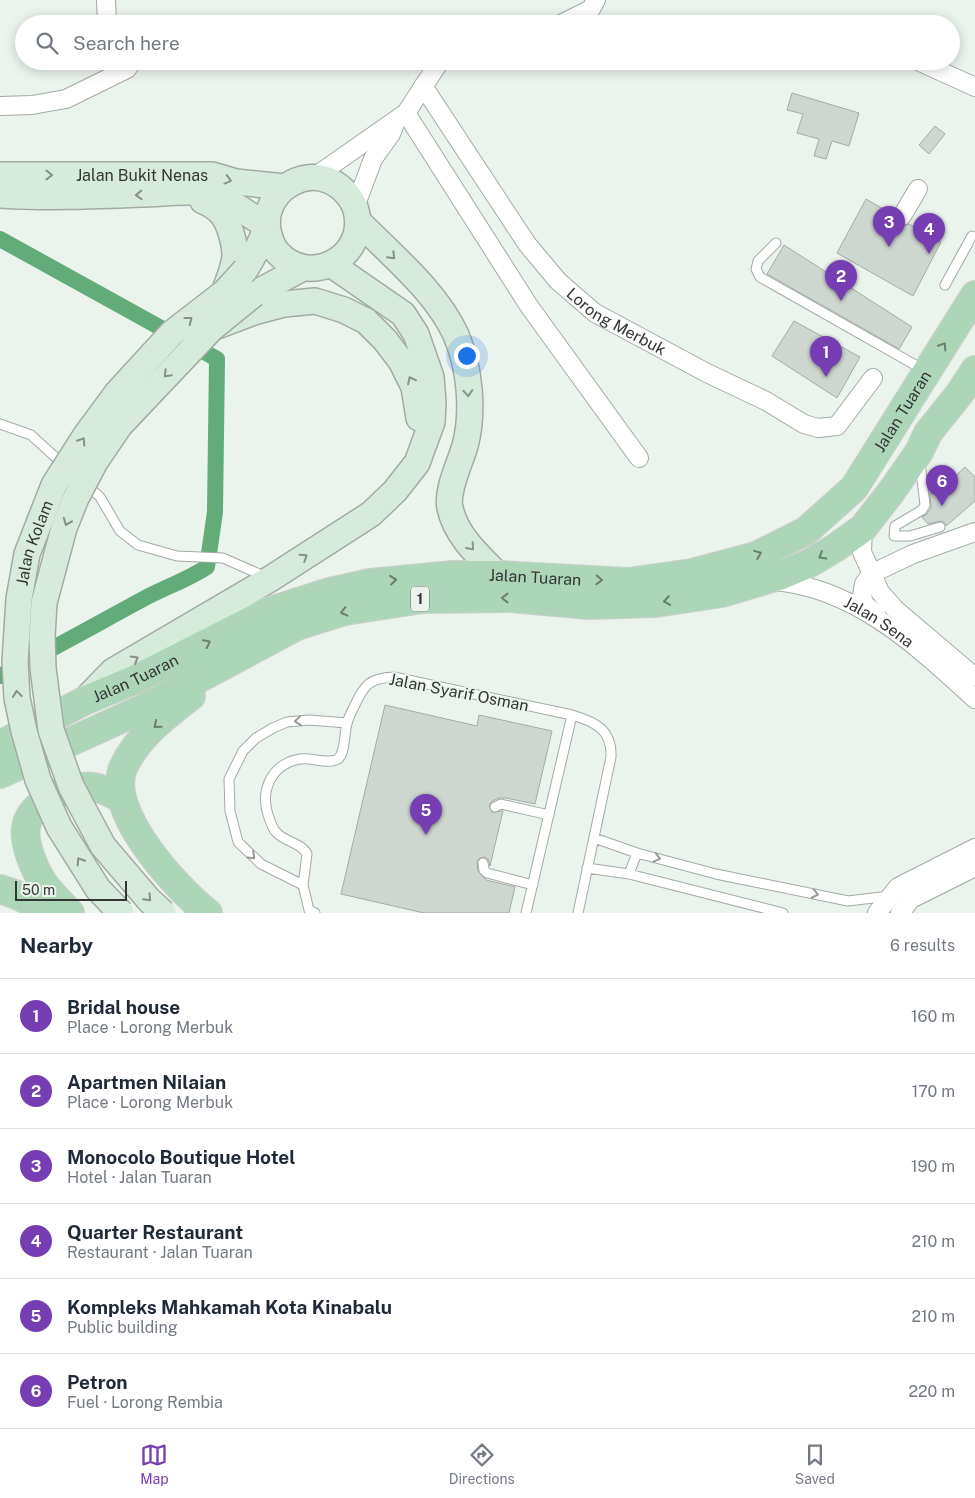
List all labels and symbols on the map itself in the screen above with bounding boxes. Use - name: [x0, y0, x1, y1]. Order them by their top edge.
- street label: Jalan Bukit Nenas: [76, 166, 208, 185]
- one-way arrow: [45, 170, 53, 180]
- one-way arrow: [224, 174, 232, 184]
- one-way arrow: [135, 189, 143, 200]
- pin: 3: [873, 206, 905, 247]
- pin: 4: [913, 213, 945, 254]
- one-way arrow: [386, 250, 395, 259]
- pin: 2: [825, 260, 857, 301]
- street label: Lorong Merbuk: [563, 284, 669, 359]
- one-way arrow: [183, 317, 193, 326]
- pin: 1: [810, 336, 842, 377]
- your location: [454, 343, 480, 369]
- one-way arrow: [936, 343, 946, 352]
- street label: Jalan Tuaran: [870, 367, 935, 456]
- one-way arrow: [164, 369, 173, 378]
- one-way arrow: [407, 376, 417, 385]
- one-way arrow: [463, 389, 474, 397]
- one-way arrow: [75, 437, 85, 446]
- pin: 6: [926, 465, 958, 506]
- street label: Jalan Kolam: [13, 498, 57, 587]
- one-way arrow: [62, 517, 73, 526]
- one-way arrow: [465, 541, 474, 550]
- one-way arrow: [819, 549, 828, 559]
- one-way arrow: [753, 550, 762, 560]
- one-way arrow: [299, 554, 308, 564]
- street label: Jalan Tuaran: [489, 566, 582, 589]
- one-way arrow: [389, 575, 397, 586]
- one-way arrow: [595, 575, 603, 586]
- road number: 1: [411, 586, 429, 612]
- one-way arrow: [501, 593, 509, 603]
- street label: Jalan Sena: [841, 593, 918, 652]
- one-way arrow: [663, 596, 672, 606]
- one-way arrow: [340, 606, 349, 617]
- one-way arrow: [202, 639, 211, 649]
- street label: Jalan Tuaran: [90, 650, 182, 706]
- one-way arrow: [129, 655, 138, 665]
- street label: Jalan Syarif Osman: [387, 670, 530, 715]
- one-way arrow: [12, 690, 23, 698]
- one-way arrow: [294, 715, 302, 726]
- one-way arrow: [153, 719, 162, 728]
- pin: 5: [410, 794, 442, 835]
- one-way arrow: [247, 850, 256, 859]
- one-way arrow: [652, 853, 660, 863]
- one-way arrow: [77, 857, 87, 866]
- scale bar: [15, 878, 128, 901]
- one-way arrow: [811, 889, 819, 899]
- one-way arrow: [142, 892, 151, 901]

